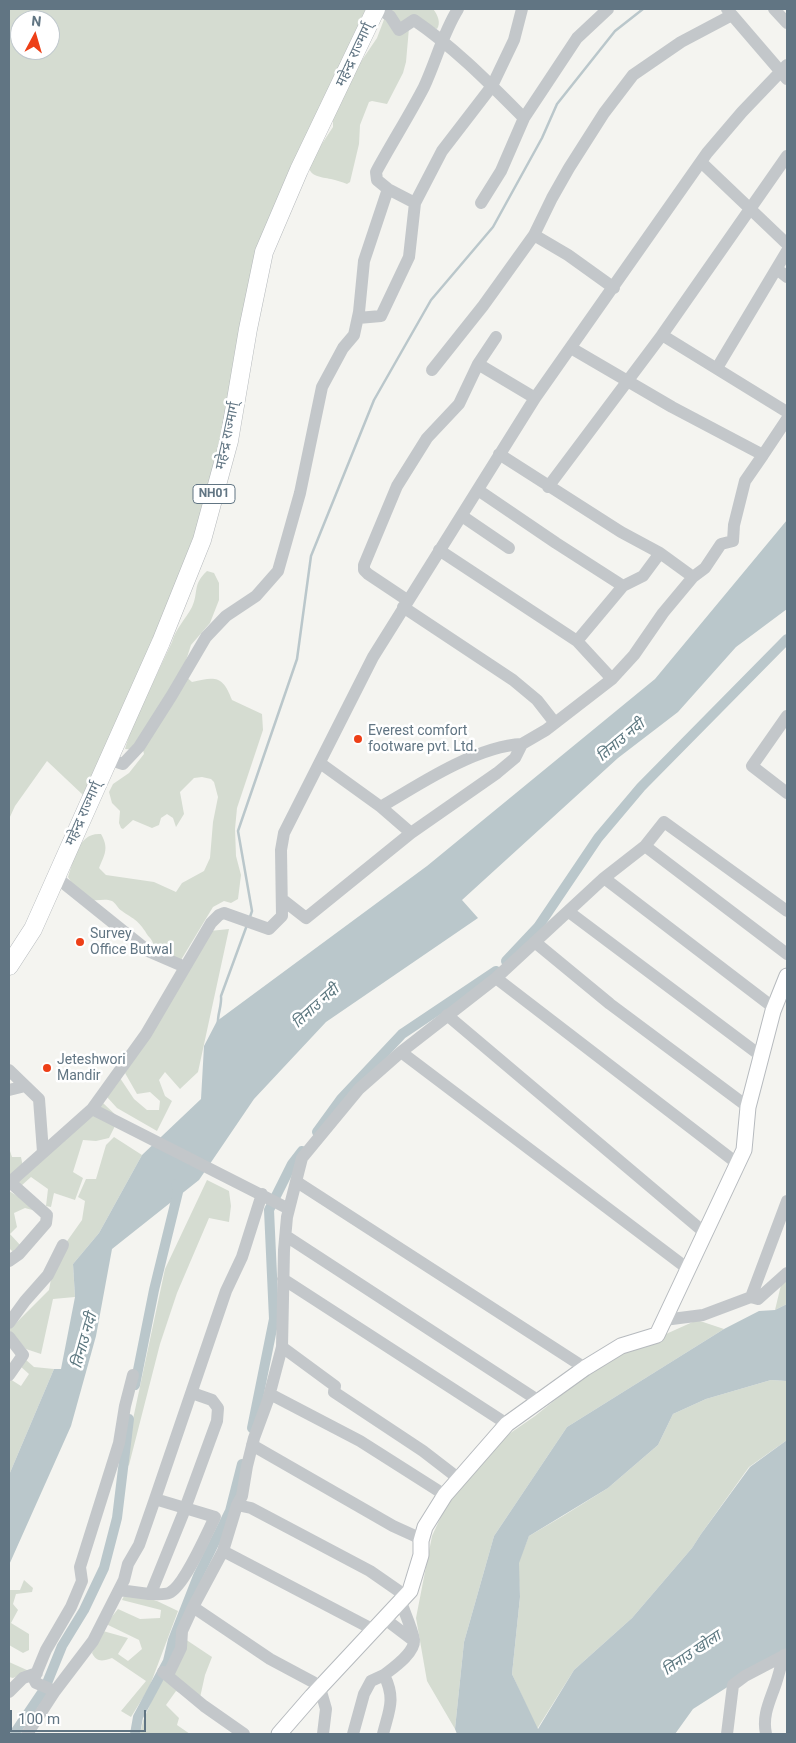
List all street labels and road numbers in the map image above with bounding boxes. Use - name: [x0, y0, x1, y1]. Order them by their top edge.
- street label: महेन्द्र राज्मार्ग्: [333, 21, 377, 89]
- street label: महेन्द्र राज्मार्ग्: [213, 401, 243, 471]
- road number: NH01: [193, 484, 235, 504]
- street label: महेन्द्र राज्मार्ग्: [62, 779, 106, 849]

